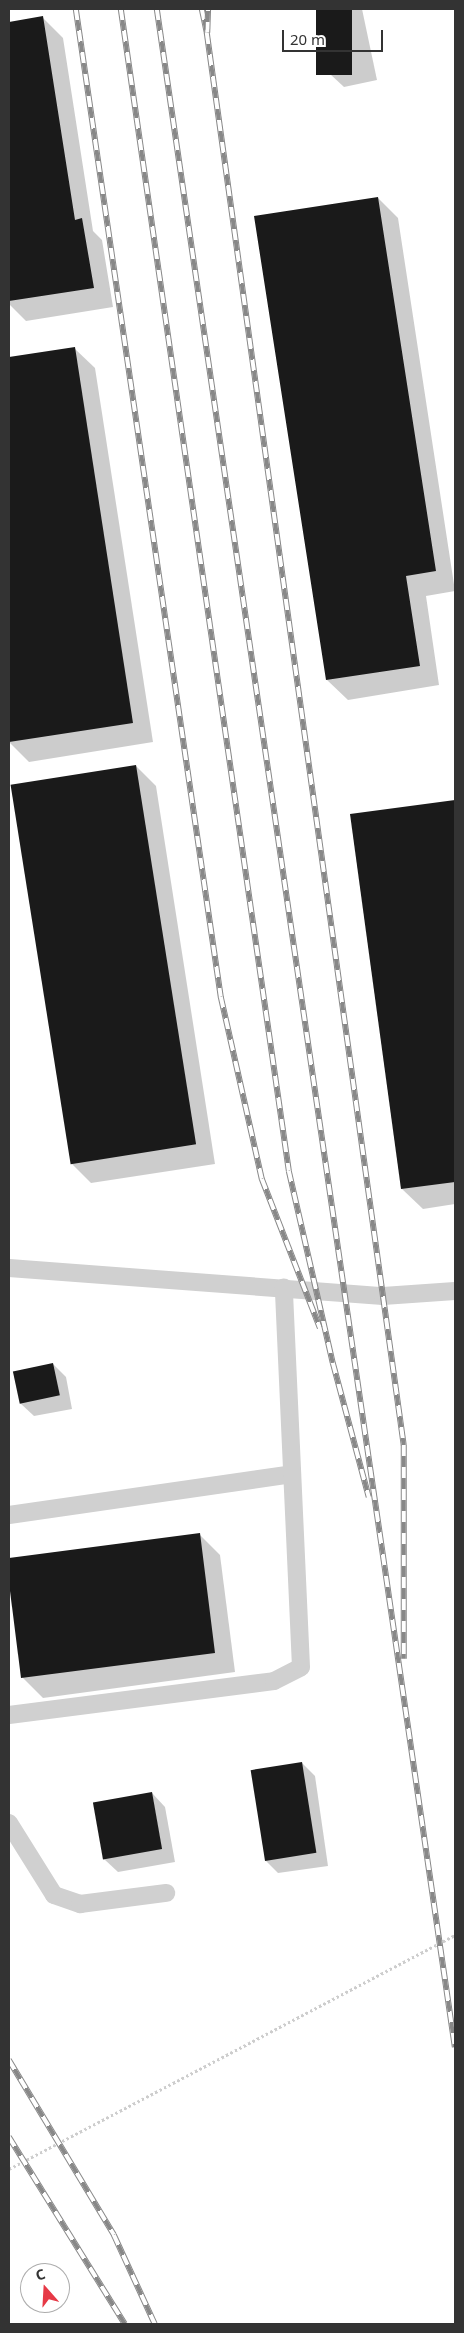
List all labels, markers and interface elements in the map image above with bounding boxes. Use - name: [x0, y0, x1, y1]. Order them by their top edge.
- scale bar: [284, 20, 385, 52]
- text: 20 m: [290, 29, 325, 49]
- north arrow: [20, 2263, 70, 2313]
- text: С: [33, 2264, 48, 2285]

